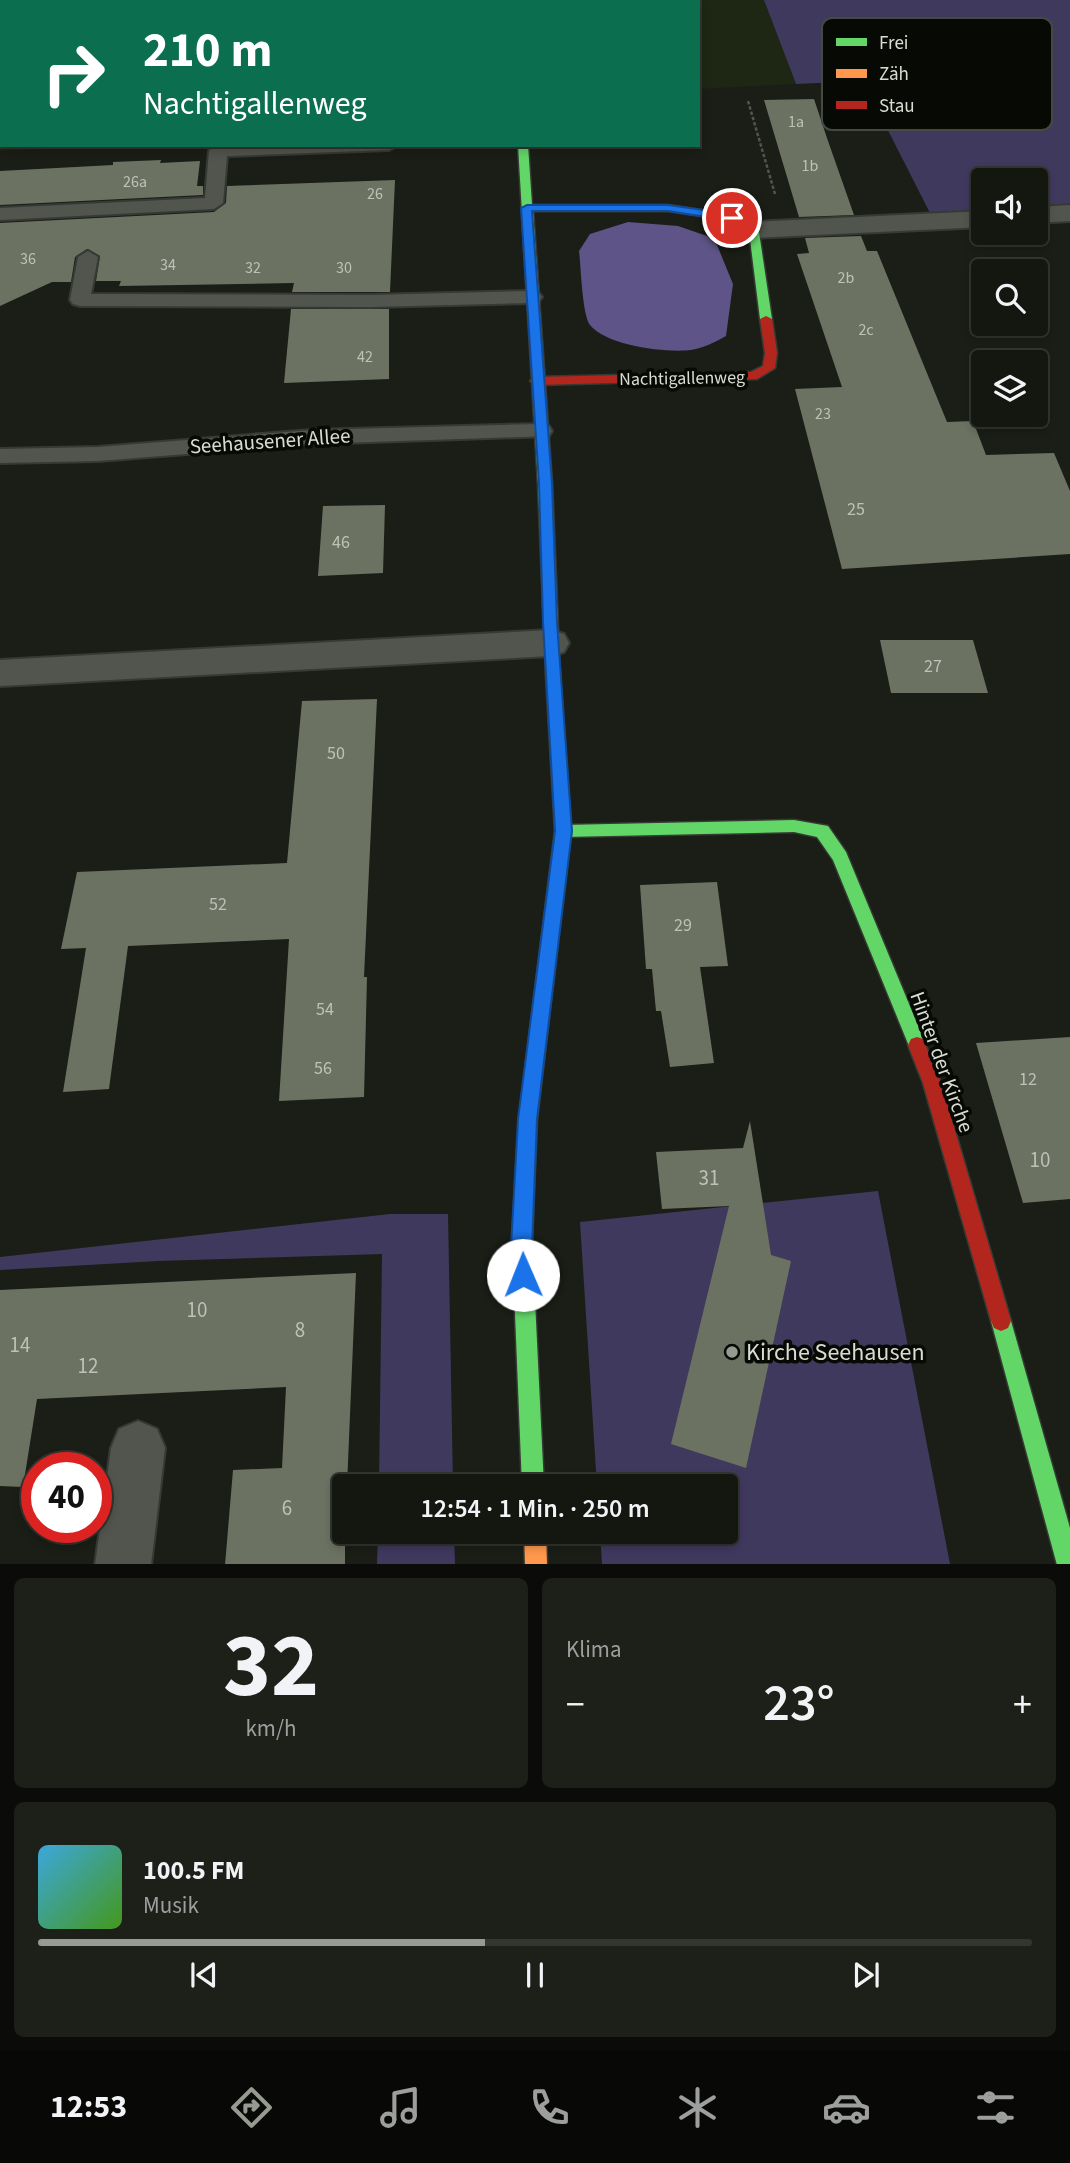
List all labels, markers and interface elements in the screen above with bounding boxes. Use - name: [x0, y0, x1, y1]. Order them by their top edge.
- text: 210 m: [143, 16, 272, 86]
- legend: [822, 18, 1052, 130]
- icon: right: [28, 28, 119, 119]
- text: Frei: [879, 30, 909, 57]
- text: Zäh: [879, 61, 909, 88]
- text: Nachtigallenweg: [143, 81, 367, 127]
- text: Stau: [879, 93, 915, 120]
- house number: 1a: [788, 111, 804, 133]
- house number: 1b: [802, 155, 819, 177]
- map controls: [971, 168, 1048, 427]
- button: sound: [971, 168, 1048, 245]
- house number: 26a: [123, 171, 147, 193]
- house number: 26: [367, 183, 383, 205]
- pin: [702, 188, 762, 248]
- icon: arrive: [713, 199, 751, 237]
- house number: 36: [20, 248, 36, 270]
- house number: 34: [160, 254, 176, 276]
- house number: 32: [245, 257, 261, 279]
- house number: 30: [336, 257, 352, 279]
- button: search: [971, 259, 1048, 336]
- house number: 2b: [838, 267, 855, 289]
- house number: 2c: [858, 319, 874, 341]
- house number: 42: [357, 346, 373, 368]
- button: layers: [971, 350, 1048, 427]
- street label: Nachtigallenweg: [619, 365, 745, 392]
- house number: 23: [815, 403, 831, 425]
- street label: Seehausener Allee: [189, 420, 351, 462]
- house number: 25: [847, 497, 865, 522]
- house number: 46: [332, 530, 350, 555]
- house number: 27: [924, 654, 942, 679]
- house number: 50: [327, 741, 345, 766]
- house number: 52: [209, 892, 227, 917]
- house number: 29: [674, 913, 692, 938]
- street label: Hinter der Kirche: [903, 987, 981, 1137]
- house number: 54: [316, 997, 334, 1022]
- house number: 56: [314, 1056, 332, 1081]
- house number: 12: [1019, 1067, 1037, 1092]
- house number: 10: [1030, 1145, 1050, 1175]
- house number: 31: [699, 1163, 719, 1193]
- position arrow: [486, 1238, 560, 1312]
- house number: 10: [187, 1295, 207, 1325]
- house number: 8: [295, 1315, 305, 1345]
- house number: 14: [10, 1330, 30, 1360]
- place label: Kirche Seehausen: [746, 1335, 925, 1370]
- marker: Kirche Seehausen: [724, 1344, 740, 1360]
- house number: 12: [78, 1351, 98, 1381]
- speed limit sign: 40: [21, 1452, 112, 1543]
- text: 12:54 · 1 Min. · 250 m: [420, 1490, 650, 1527]
- house number: 6: [282, 1493, 292, 1523]
- text: 32: [223, 1602, 319, 1731]
- text: Klima: [566, 1633, 622, 1666]
- text: 23°: [763, 1667, 835, 1741]
- text: −: [566, 1678, 585, 1732]
- text: +: [1013, 1678, 1032, 1732]
- text: km/h: [245, 1712, 297, 1745]
- text: 100.5 FM: [143, 1852, 244, 1889]
- text: Musik: [143, 1889, 199, 1922]
- icon: previous: [185, 1956, 223, 1994]
- icon: pause: [516, 1956, 554, 1994]
- icon: next: [847, 1956, 885, 1994]
- icon: directions: [227, 2083, 276, 2132]
- icon: music: [376, 2083, 425, 2132]
- icon: phone: [525, 2083, 574, 2132]
- icon: climate: [673, 2083, 722, 2132]
- icon: car: [822, 2083, 871, 2132]
- icon: filters: [971, 2083, 1020, 2132]
- text: 12:53: [50, 2084, 127, 2130]

